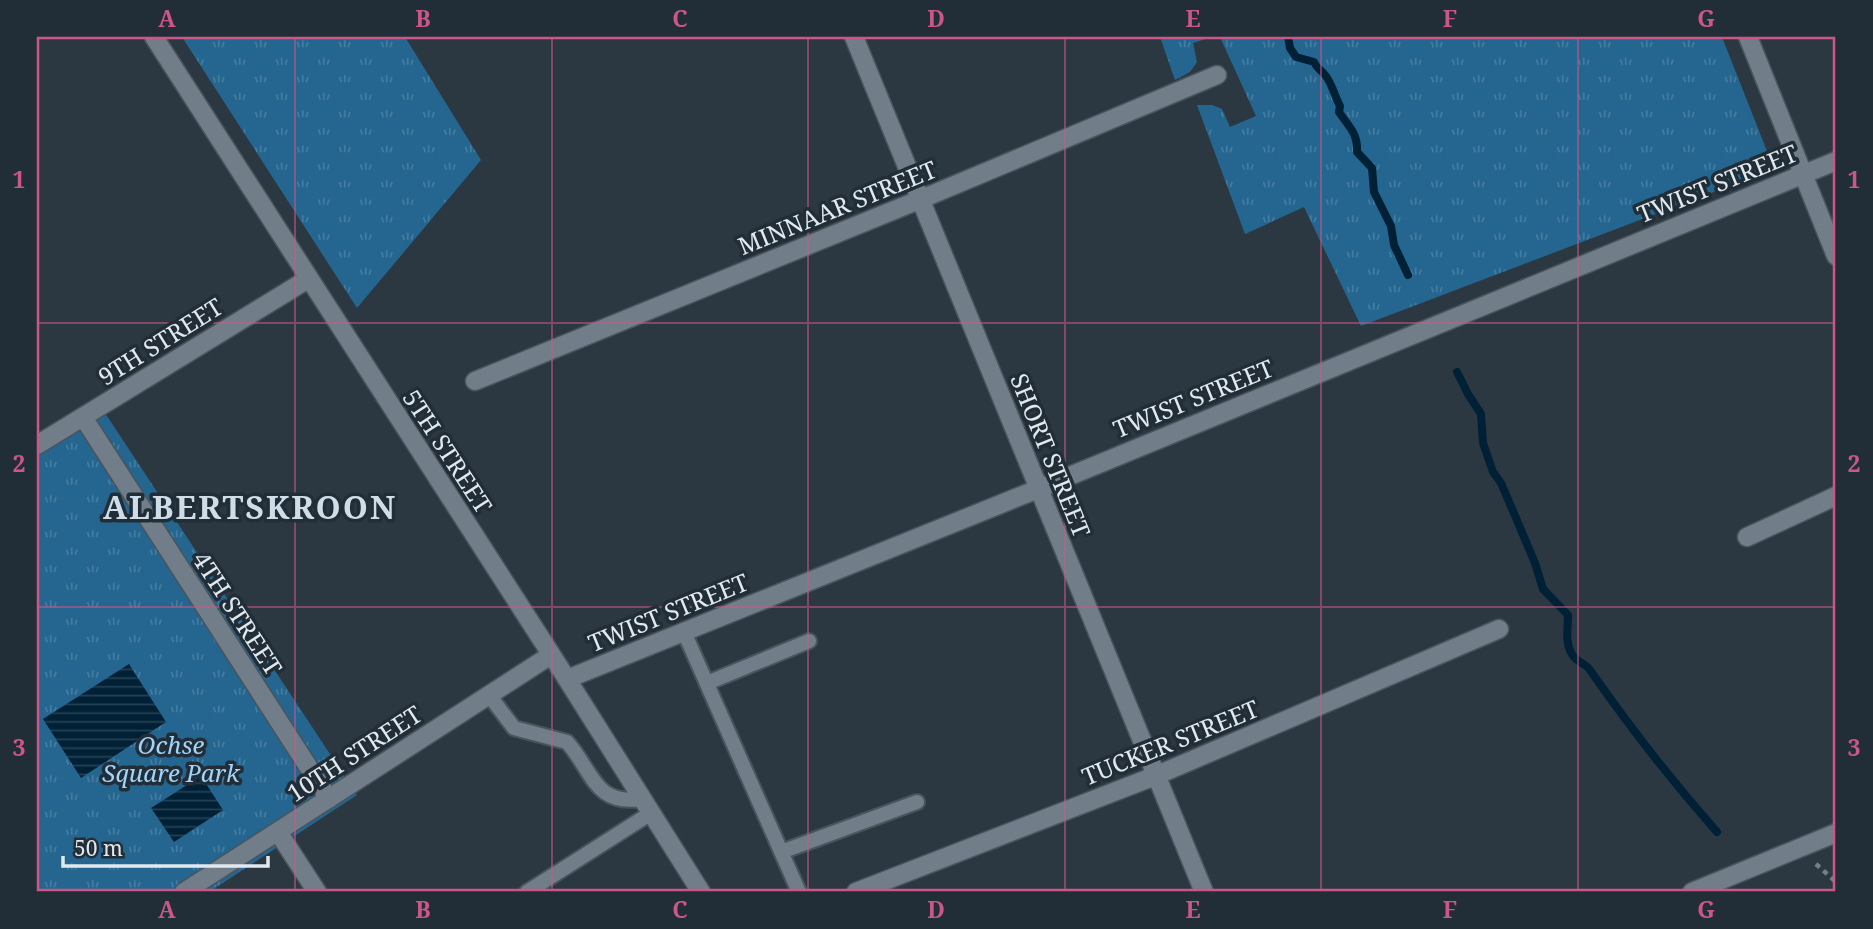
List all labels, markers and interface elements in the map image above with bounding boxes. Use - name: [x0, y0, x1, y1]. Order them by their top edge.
- text: A: [158, 2, 176, 34]
- text: B: [415, 2, 431, 34]
- text: C: [672, 2, 688, 34]
- text: D: [927, 2, 945, 34]
- text: E: [1185, 2, 1201, 34]
- text: F: [1443, 2, 1457, 34]
- text: G: [1697, 2, 1715, 34]
- street label: TWIST STREET: [1632, 136, 1802, 230]
- street label: MINNAAR STREET: [733, 152, 941, 262]
- text: 1: [13, 163, 26, 195]
- text: 1: [1848, 163, 1861, 195]
- street label: 9TH STREET: [91, 289, 229, 392]
- street label: TWIST STREET: [1108, 351, 1278, 445]
- street label: SHORT STREET: [1003, 368, 1099, 542]
- street label: 5TH STREET: [396, 383, 500, 519]
- text: 2: [13, 447, 26, 479]
- text: 2: [1848, 447, 1861, 479]
- district label: ALBERTSKROON: [103, 485, 397, 528]
- street label: 4TH STREET: [186, 545, 290, 681]
- street label: TWIST STREET: [583, 565, 753, 659]
- street label: TUCKER STREET: [1077, 691, 1264, 793]
- street label: 10TH STREET: [280, 697, 428, 809]
- park label: Ochse Square Park: [102, 728, 241, 789]
- text: 3: [13, 731, 26, 763]
- text: 3: [1848, 731, 1861, 763]
- scale bar: [63, 824, 268, 868]
- text: 50 m: [74, 834, 123, 862]
- text: A: [158, 893, 176, 925]
- text: B: [415, 893, 431, 925]
- text: C: [672, 893, 688, 925]
- text: D: [927, 893, 945, 925]
- text: E: [1185, 893, 1201, 925]
- text: F: [1443, 893, 1457, 925]
- text: G: [1697, 893, 1715, 925]

